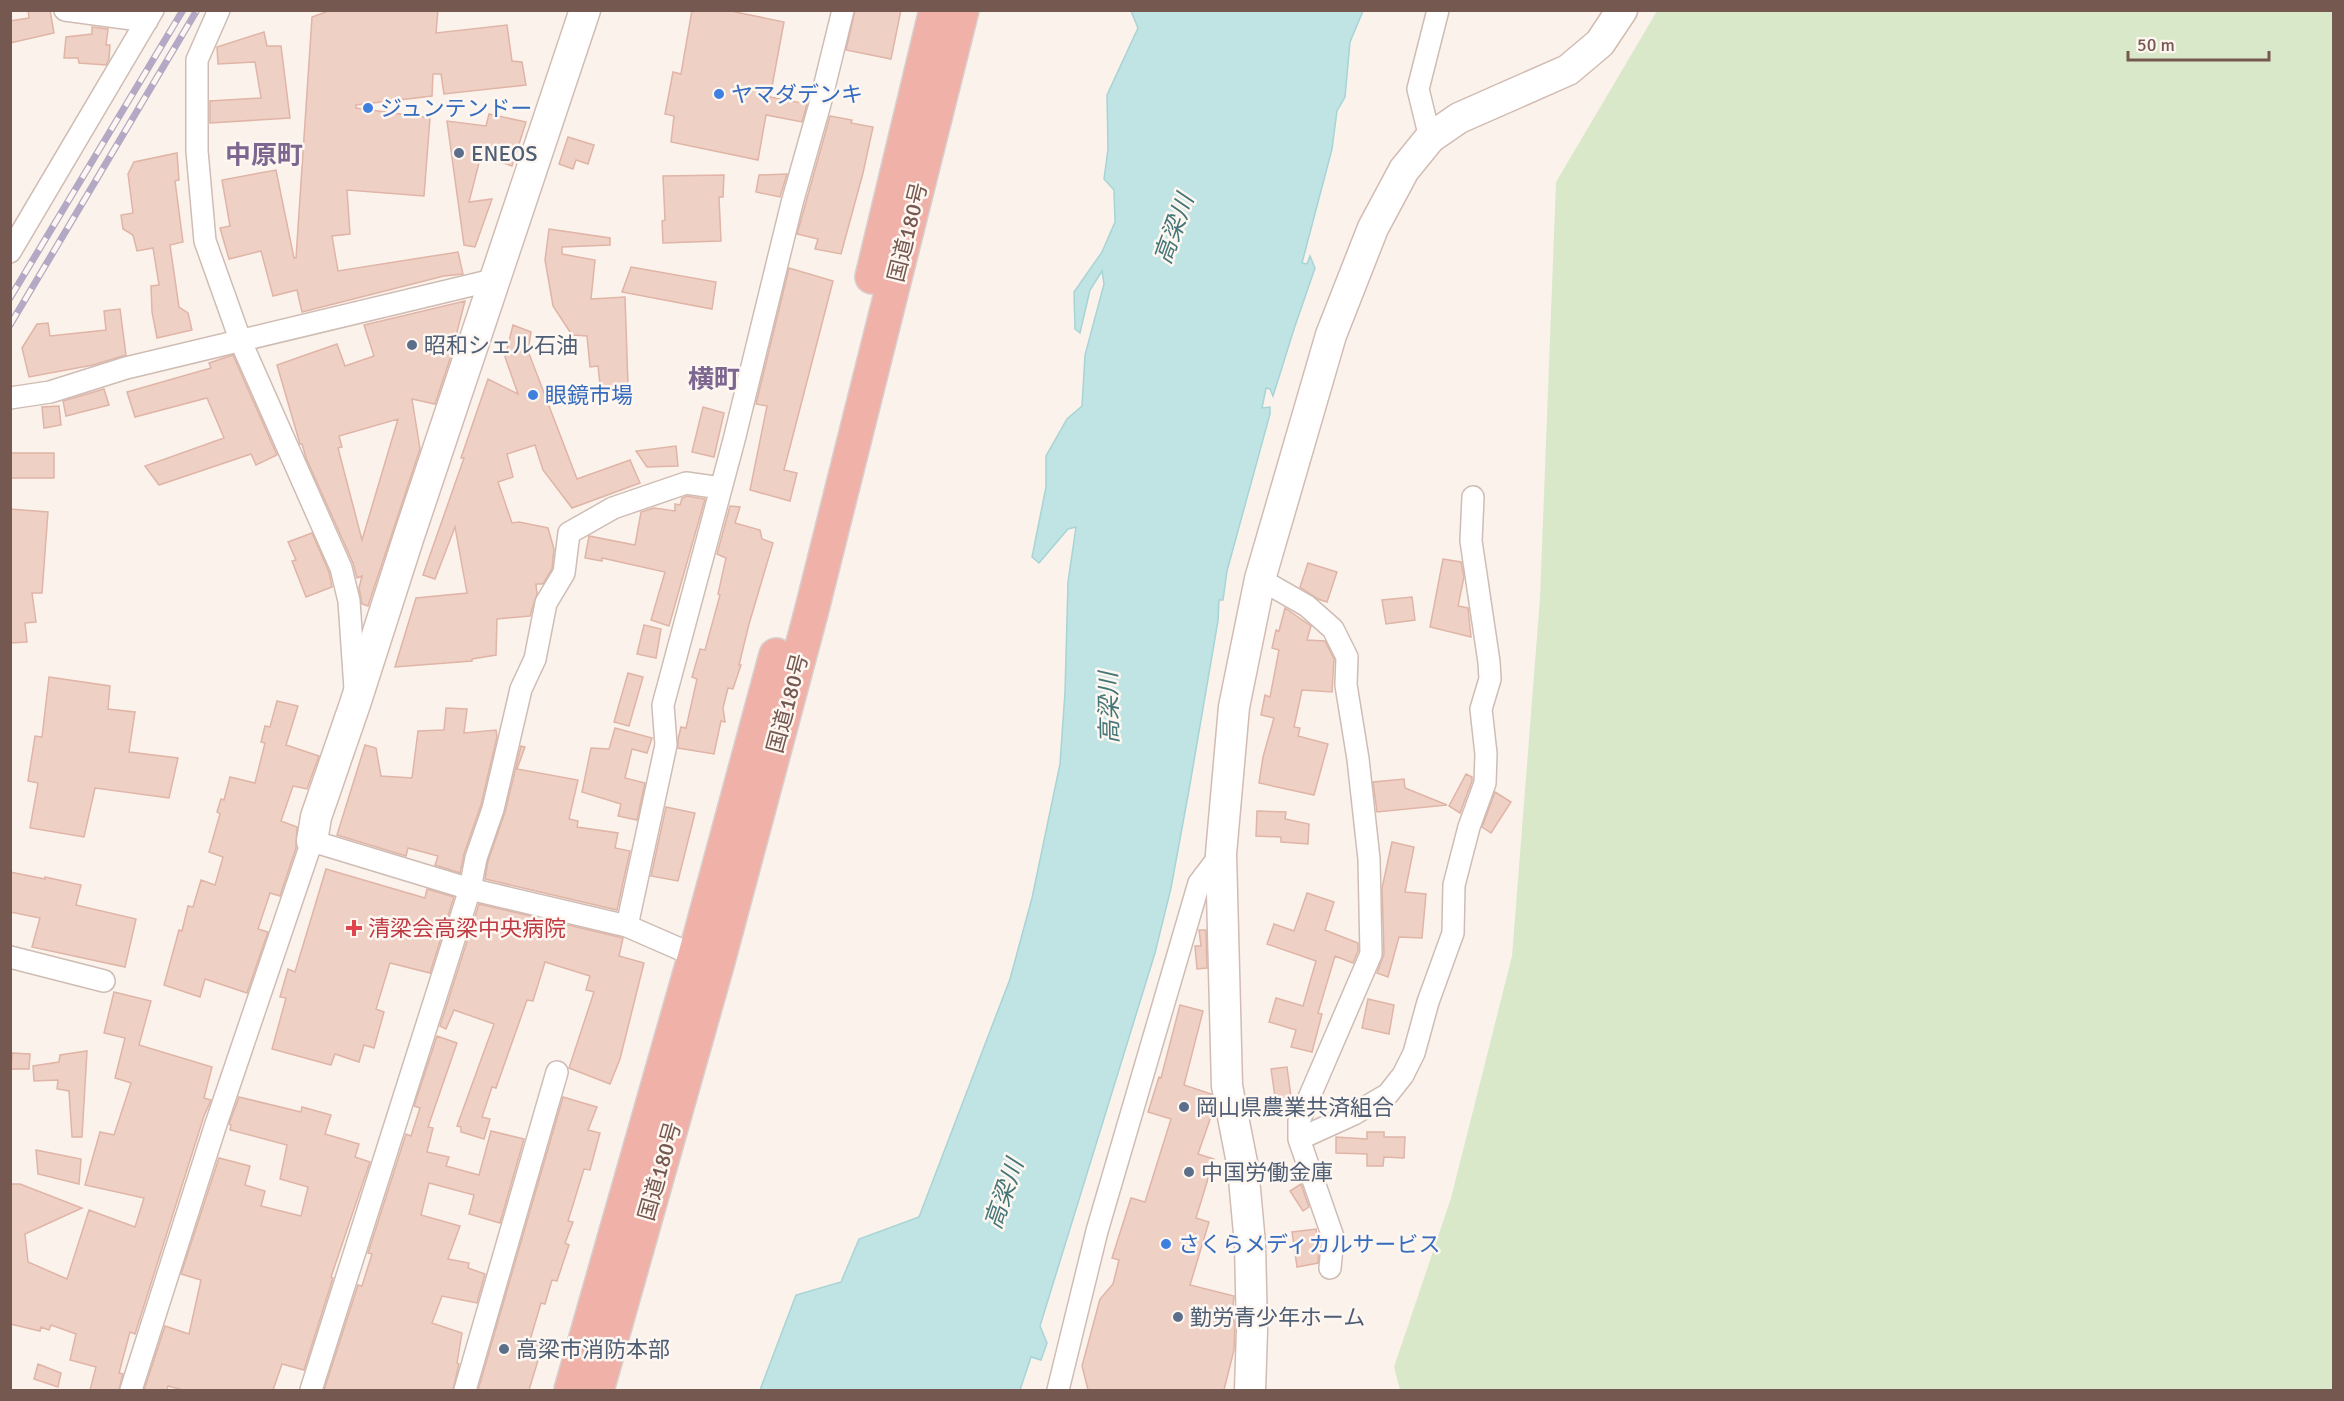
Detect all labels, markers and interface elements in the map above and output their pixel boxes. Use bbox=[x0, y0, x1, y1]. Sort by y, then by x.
scale bar bbox=[2128, 24, 2269, 62]
text: 50 m bbox=[2137, 34, 2175, 56]
place label: ヤマダデンキ bbox=[731, 81, 863, 108]
marker: ヤマダデンキ bbox=[712, 87, 726, 101]
place label: ジュンテンドー bbox=[380, 95, 532, 122]
marker: ジュンテンドー bbox=[361, 101, 375, 115]
district label: 中原町 bbox=[225, 140, 303, 172]
place label: ENEOS bbox=[471, 140, 537, 167]
marker: ENEOS bbox=[452, 146, 466, 160]
street label: 国道180号 bbox=[882, 180, 933, 285]
water label: 高梁川 bbox=[1148, 187, 1201, 268]
place label: 昭和シェル石油 bbox=[424, 332, 578, 359]
marker: 昭和シェル石油 bbox=[405, 338, 419, 352]
district label: 横町 bbox=[688, 364, 740, 396]
place label: 眼鏡市場 bbox=[545, 382, 633, 409]
marker: 眼鏡市場 bbox=[526, 388, 540, 402]
street label: 国道180号 bbox=[761, 651, 814, 756]
water label: 高梁川 bbox=[1093, 669, 1125, 744]
place label: 清梁会高梁中央病院 bbox=[368, 915, 566, 942]
marker: 清梁会高梁中央病院 bbox=[345, 919, 363, 937]
place label: 岡山県農業共済組合 bbox=[1196, 1094, 1394, 1121]
marker: 岡山県農業共済組合 bbox=[1177, 1100, 1191, 1114]
street label: 国道180号 bbox=[632, 1119, 686, 1224]
water label: 高梁川 bbox=[978, 1152, 1031, 1233]
place label: 中国労働金庫 bbox=[1201, 1159, 1333, 1186]
marker: 中国労働金庫 bbox=[1182, 1165, 1196, 1179]
place label: さくらメディカルサービス bbox=[1178, 1231, 1440, 1258]
marker: さくらメディカルサービス bbox=[1159, 1237, 1173, 1251]
place label: 勤労青少年ホーム bbox=[1190, 1304, 1365, 1331]
marker: 勤労青少年ホーム bbox=[1171, 1310, 1185, 1324]
place label: 高梁市消防本部 bbox=[516, 1336, 670, 1363]
marker: 高梁市消防本部 bbox=[497, 1342, 511, 1356]

